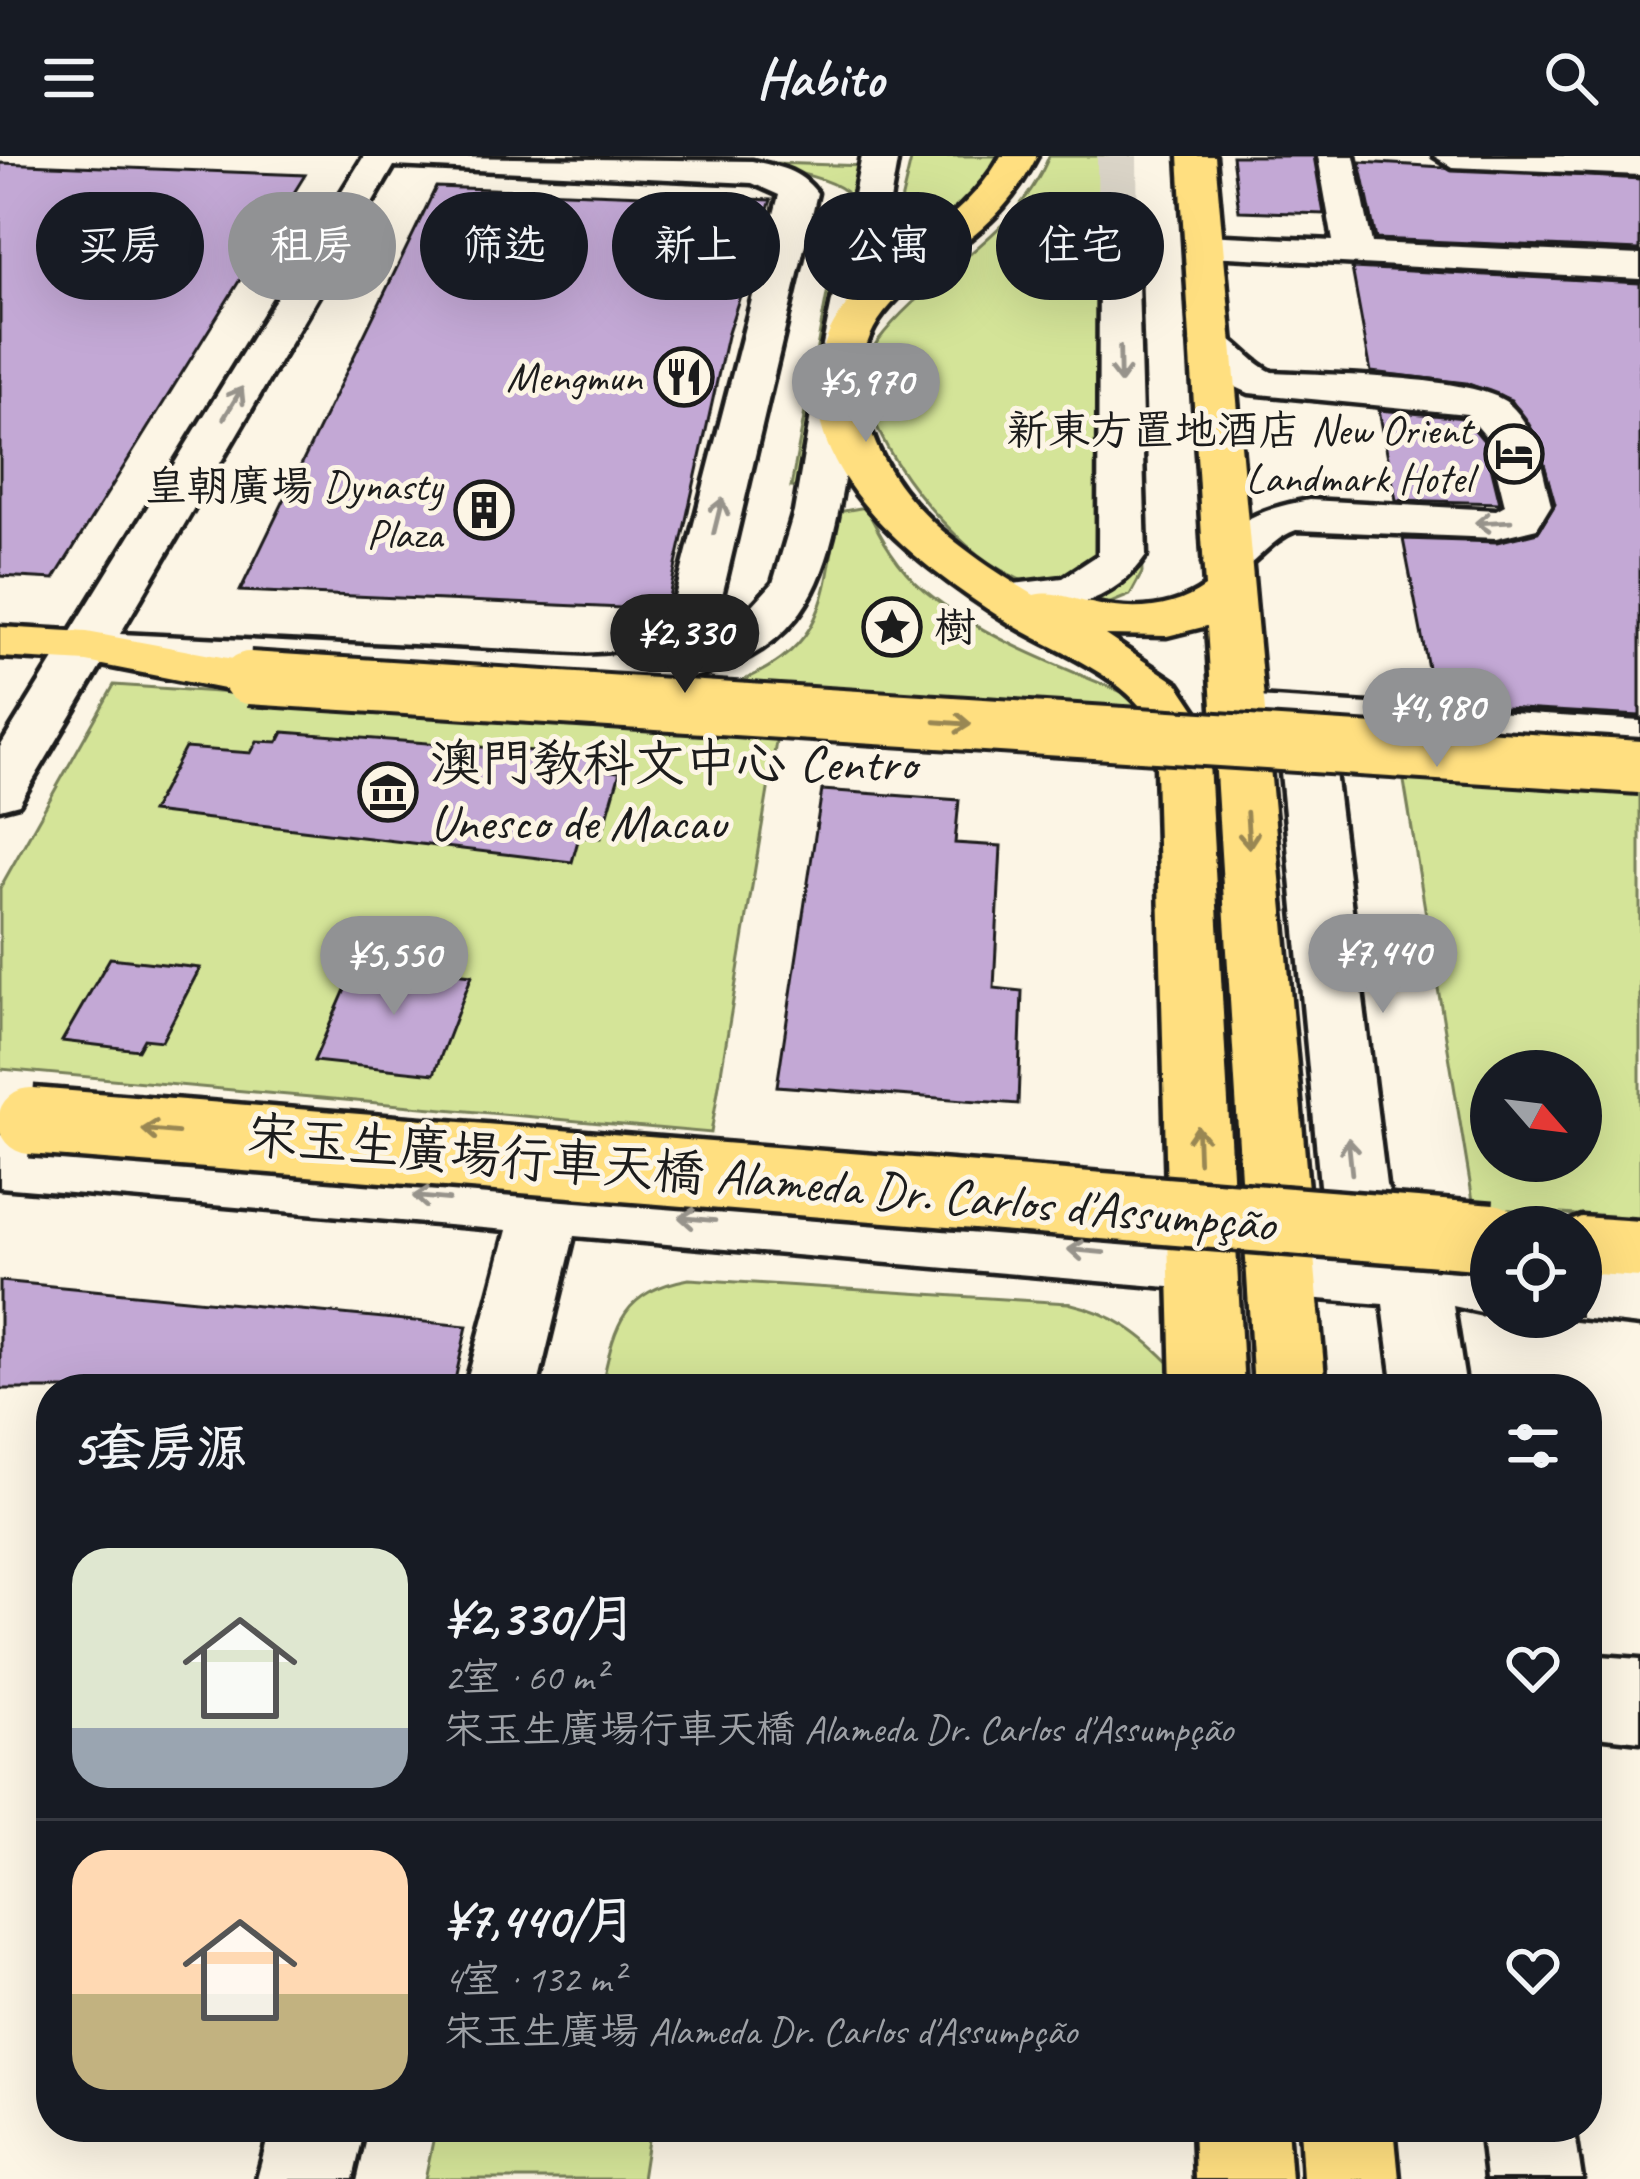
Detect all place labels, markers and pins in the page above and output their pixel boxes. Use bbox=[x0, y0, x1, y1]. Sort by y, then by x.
pin: ¥5,970 bbox=[768, 343, 964, 445]
restaurant icon: Mengmun bbox=[653, 346, 715, 408]
place label: Mengmun bbox=[506, 351, 643, 404]
place label: 新東方置地酒店 New Orient Landmark Hotel bbox=[1006, 404, 1479, 505]
hotel icon: 新東方置地酒店 New Orient Landmark Hotel bbox=[1483, 423, 1545, 485]
place label: 皇朝廣場 Dynasty Plaza bbox=[145, 460, 445, 561]
building icon: 皇朝廣場 Dynasty Plaza bbox=[453, 479, 515, 541]
pin: ¥2,330 bbox=[587, 594, 783, 696]
place icon: 樹 bbox=[861, 596, 923, 658]
place label: 樹 bbox=[934, 601, 976, 654]
pin: ¥4,980 bbox=[1339, 668, 1535, 770]
place label: 澳門教科文中心 Centro Unesco de Macau bbox=[430, 731, 921, 854]
museum icon: 澳門教科文中心 Centro Unesco de Macau bbox=[357, 761, 419, 823]
pin: ¥7,440 bbox=[1285, 914, 1481, 1016]
pin: ¥5,550 bbox=[296, 916, 492, 1018]

